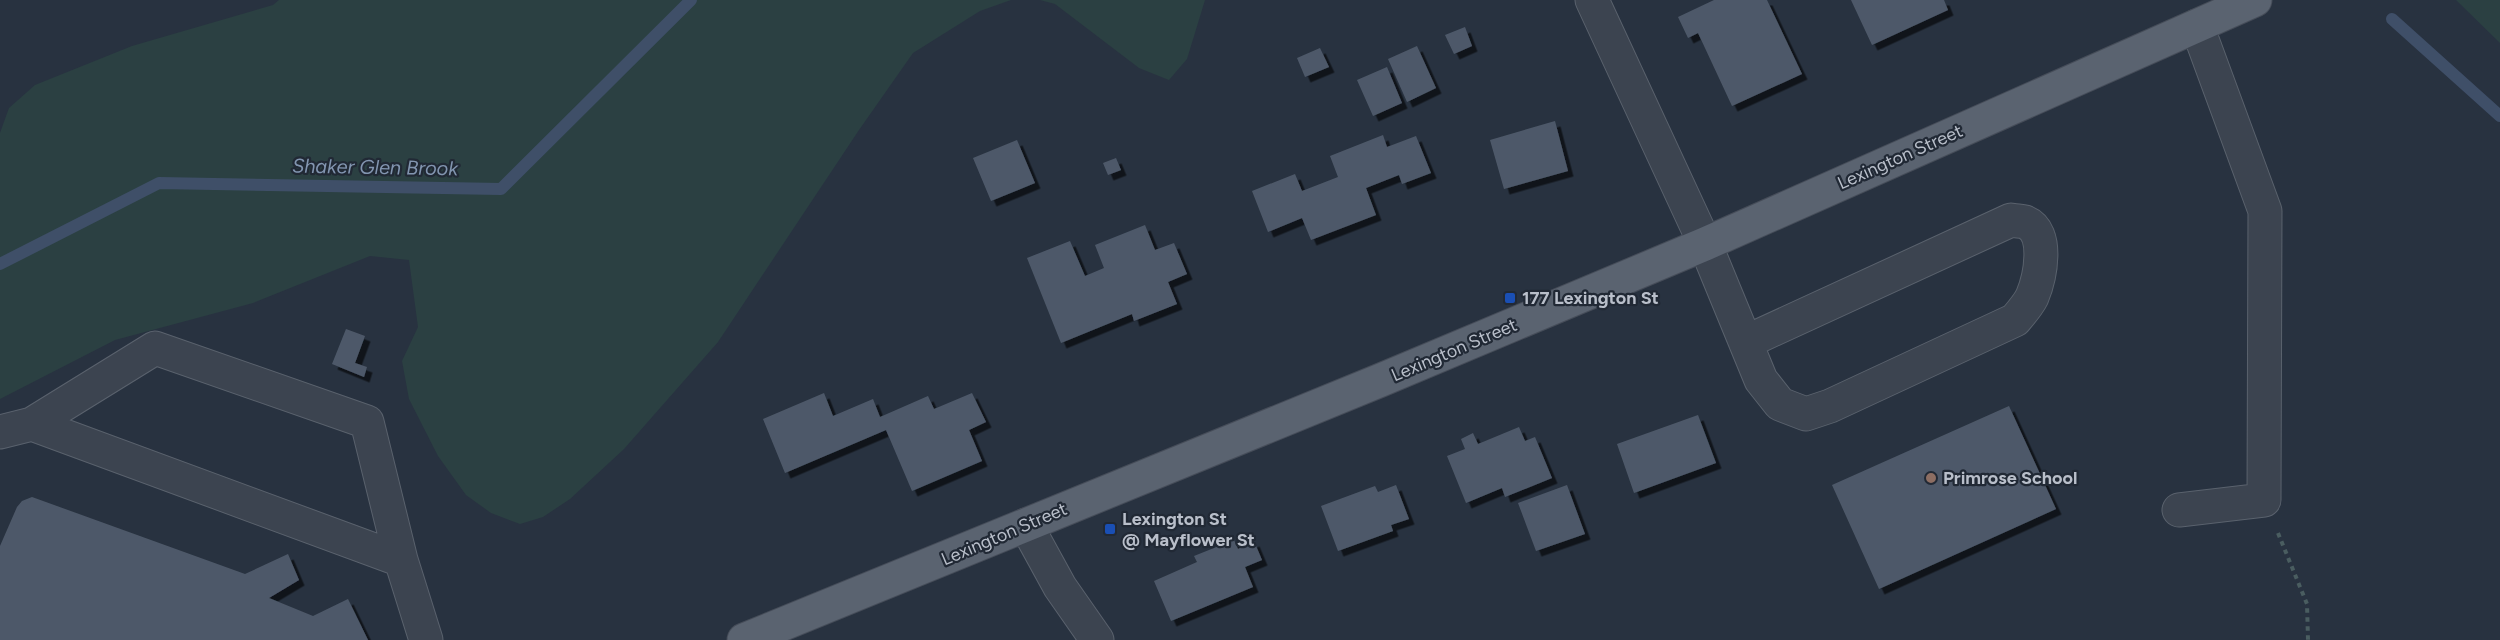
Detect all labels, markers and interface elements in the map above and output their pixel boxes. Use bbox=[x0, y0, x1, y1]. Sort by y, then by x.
street label: Lexington Street bbox=[1834, 120, 1966, 194]
water label: Shaker Glen Brook bbox=[292, 154, 459, 180]
place label: 177 Lexington St bbox=[1522, 287, 1659, 309]
marker: 177 Lexington St bbox=[1503, 291, 1517, 305]
street label: Lexington Street bbox=[1388, 314, 1520, 386]
place label: Primrose School bbox=[1943, 467, 2077, 489]
marker: Primrose School bbox=[1924, 471, 1938, 485]
street label: Lexington Street bbox=[938, 498, 1070, 570]
place label: Lexington St @ Mayflower St bbox=[1122, 508, 1255, 551]
marker: Lexington St @ Mayflower St bbox=[1103, 522, 1117, 536]

